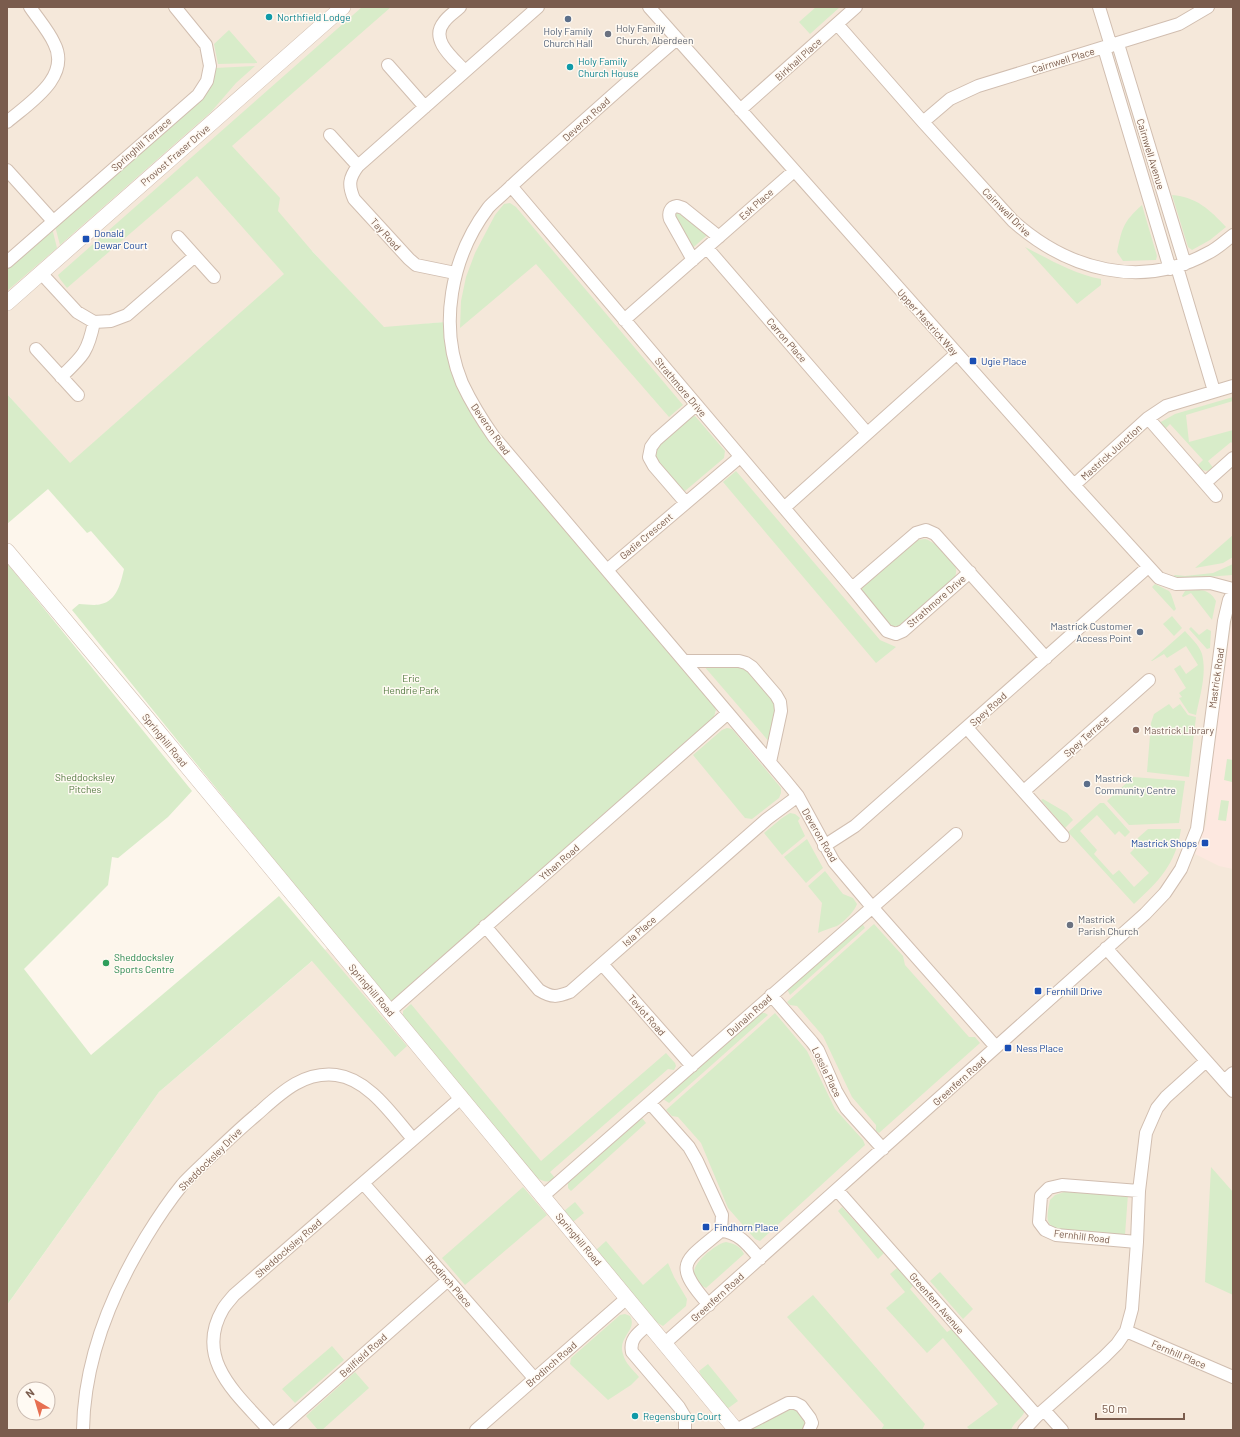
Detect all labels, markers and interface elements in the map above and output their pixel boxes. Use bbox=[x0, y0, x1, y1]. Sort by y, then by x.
place label: Northfield Lodge bbox=[277, 11, 351, 23]
marker: Northfield Lodge bbox=[264, 12, 274, 22]
marker: Holy Family Church Hall bbox=[563, 14, 573, 24]
place label: Holy Family Church, Aberdeen bbox=[616, 22, 693, 46]
place label: Holy Family Church Hall bbox=[543, 25, 593, 49]
marker: Holy Family Church, Aberdeen bbox=[603, 29, 613, 39]
street label: Birkhall Place bbox=[772, 35, 824, 83]
street label: Cairnwell Place bbox=[1030, 45, 1096, 75]
place label: Holy Family Church House bbox=[578, 55, 639, 79]
marker: Holy Family Church House bbox=[565, 62, 575, 72]
street label: Deveron Road bbox=[560, 95, 612, 143]
street label: Springhill Terrace bbox=[108, 115, 174, 173]
street label: Cairnwell Avenue bbox=[1135, 117, 1167, 191]
street label: Provost Fraser Drive bbox=[138, 122, 212, 188]
street label: Cairnwell Drive bbox=[980, 185, 1034, 239]
street label: Esk Place bbox=[736, 186, 776, 222]
street label: Tay Road bbox=[368, 215, 404, 253]
place label: Donald Dewar Court bbox=[94, 227, 148, 251]
marker: Donald Dewar Court bbox=[81, 234, 91, 244]
street label: Upper Mastrick Way bbox=[895, 286, 961, 358]
street label: Carron Place bbox=[764, 315, 810, 365]
street label: Strathmore Drive bbox=[653, 355, 709, 419]
place label: Ugie Place bbox=[981, 355, 1027, 367]
marker: Ugie Place bbox=[968, 356, 978, 366]
street label: Deveron Road bbox=[469, 401, 513, 457]
street label: Mastrick Junction bbox=[1078, 422, 1144, 482]
street label: Gadie Crescent bbox=[617, 510, 675, 562]
street label: Strathmore Drive bbox=[904, 572, 968, 630]
place label: Mastrick Customer Access Point bbox=[1051, 620, 1132, 644]
marker: Mastrick Customer Access Point bbox=[1135, 627, 1145, 637]
street label: Mastrick Road bbox=[1206, 647, 1226, 709]
park label: Eric Hendrie Park bbox=[383, 672, 439, 696]
street label: Spey Road bbox=[967, 689, 1009, 729]
street label: Springhill Road bbox=[140, 711, 190, 769]
street label: Spey Terrace bbox=[1061, 713, 1111, 759]
place label: Mastrick Library bbox=[1144, 724, 1214, 736]
marker: Mastrick Library bbox=[1131, 725, 1141, 735]
park label: Sheddocksley Pitches bbox=[55, 771, 115, 795]
place label: Mastrick Community Centre bbox=[1095, 772, 1176, 796]
marker: Mastrick Community Centre bbox=[1082, 779, 1092, 789]
street label: Deveron Road bbox=[800, 806, 840, 864]
place label: Mastrick Shops bbox=[1131, 837, 1197, 849]
marker: Mastrick Shops bbox=[1200, 838, 1210, 848]
street label: Ythan Road bbox=[537, 841, 581, 883]
street label: Isla Place bbox=[620, 913, 658, 949]
place label: Mastrick Parish Church bbox=[1078, 913, 1138, 937]
marker: Mastrick Parish Church bbox=[1065, 920, 1075, 930]
place label: Sheddocksley Sports Centre bbox=[114, 951, 174, 975]
marker: Sheddocksley Sports Centre bbox=[101, 958, 111, 968]
street label: Springhill Road bbox=[347, 961, 397, 1019]
place label: Fernhill Drive bbox=[1046, 985, 1102, 997]
marker: Fernhill Drive bbox=[1033, 986, 1043, 996]
street label: Teviot Road bbox=[626, 992, 668, 1038]
street label: Dulnain Road bbox=[724, 992, 774, 1038]
place label: Ness Place bbox=[1016, 1042, 1063, 1054]
marker: Ness Place bbox=[1003, 1043, 1013, 1053]
street label: Lossie Place bbox=[810, 1045, 844, 1099]
street label: Greenfern Road bbox=[930, 1054, 988, 1108]
street label: Sheddocksley Drive bbox=[176, 1125, 244, 1193]
street label: Springhill Road bbox=[554, 1210, 604, 1268]
street label: Sheddocksley Road bbox=[252, 1216, 324, 1280]
place label: Findhorn Place bbox=[714, 1221, 779, 1233]
marker: Findhorn Place bbox=[701, 1222, 711, 1232]
street label: Fernhill Road bbox=[1053, 1227, 1111, 1245]
street label: Brodinch Place bbox=[423, 1253, 475, 1309]
street label: Greenfern Road bbox=[688, 1270, 746, 1324]
street label: Greenfern Avenue bbox=[907, 1270, 967, 1336]
street label: Bellfield Road bbox=[337, 1331, 389, 1379]
street label: Fernhill Place bbox=[1150, 1337, 1208, 1371]
street label: Brodinch Road bbox=[523, 1339, 579, 1389]
north arrow bbox=[16, 1381, 56, 1421]
text: N bbox=[23, 1385, 36, 1400]
scale bar bbox=[1096, 1395, 1184, 1421]
text: 50 m bbox=[1102, 1401, 1127, 1415]
place label: Regensburg Court bbox=[643, 1410, 722, 1422]
marker: Regensburg Court bbox=[630, 1411, 640, 1421]

